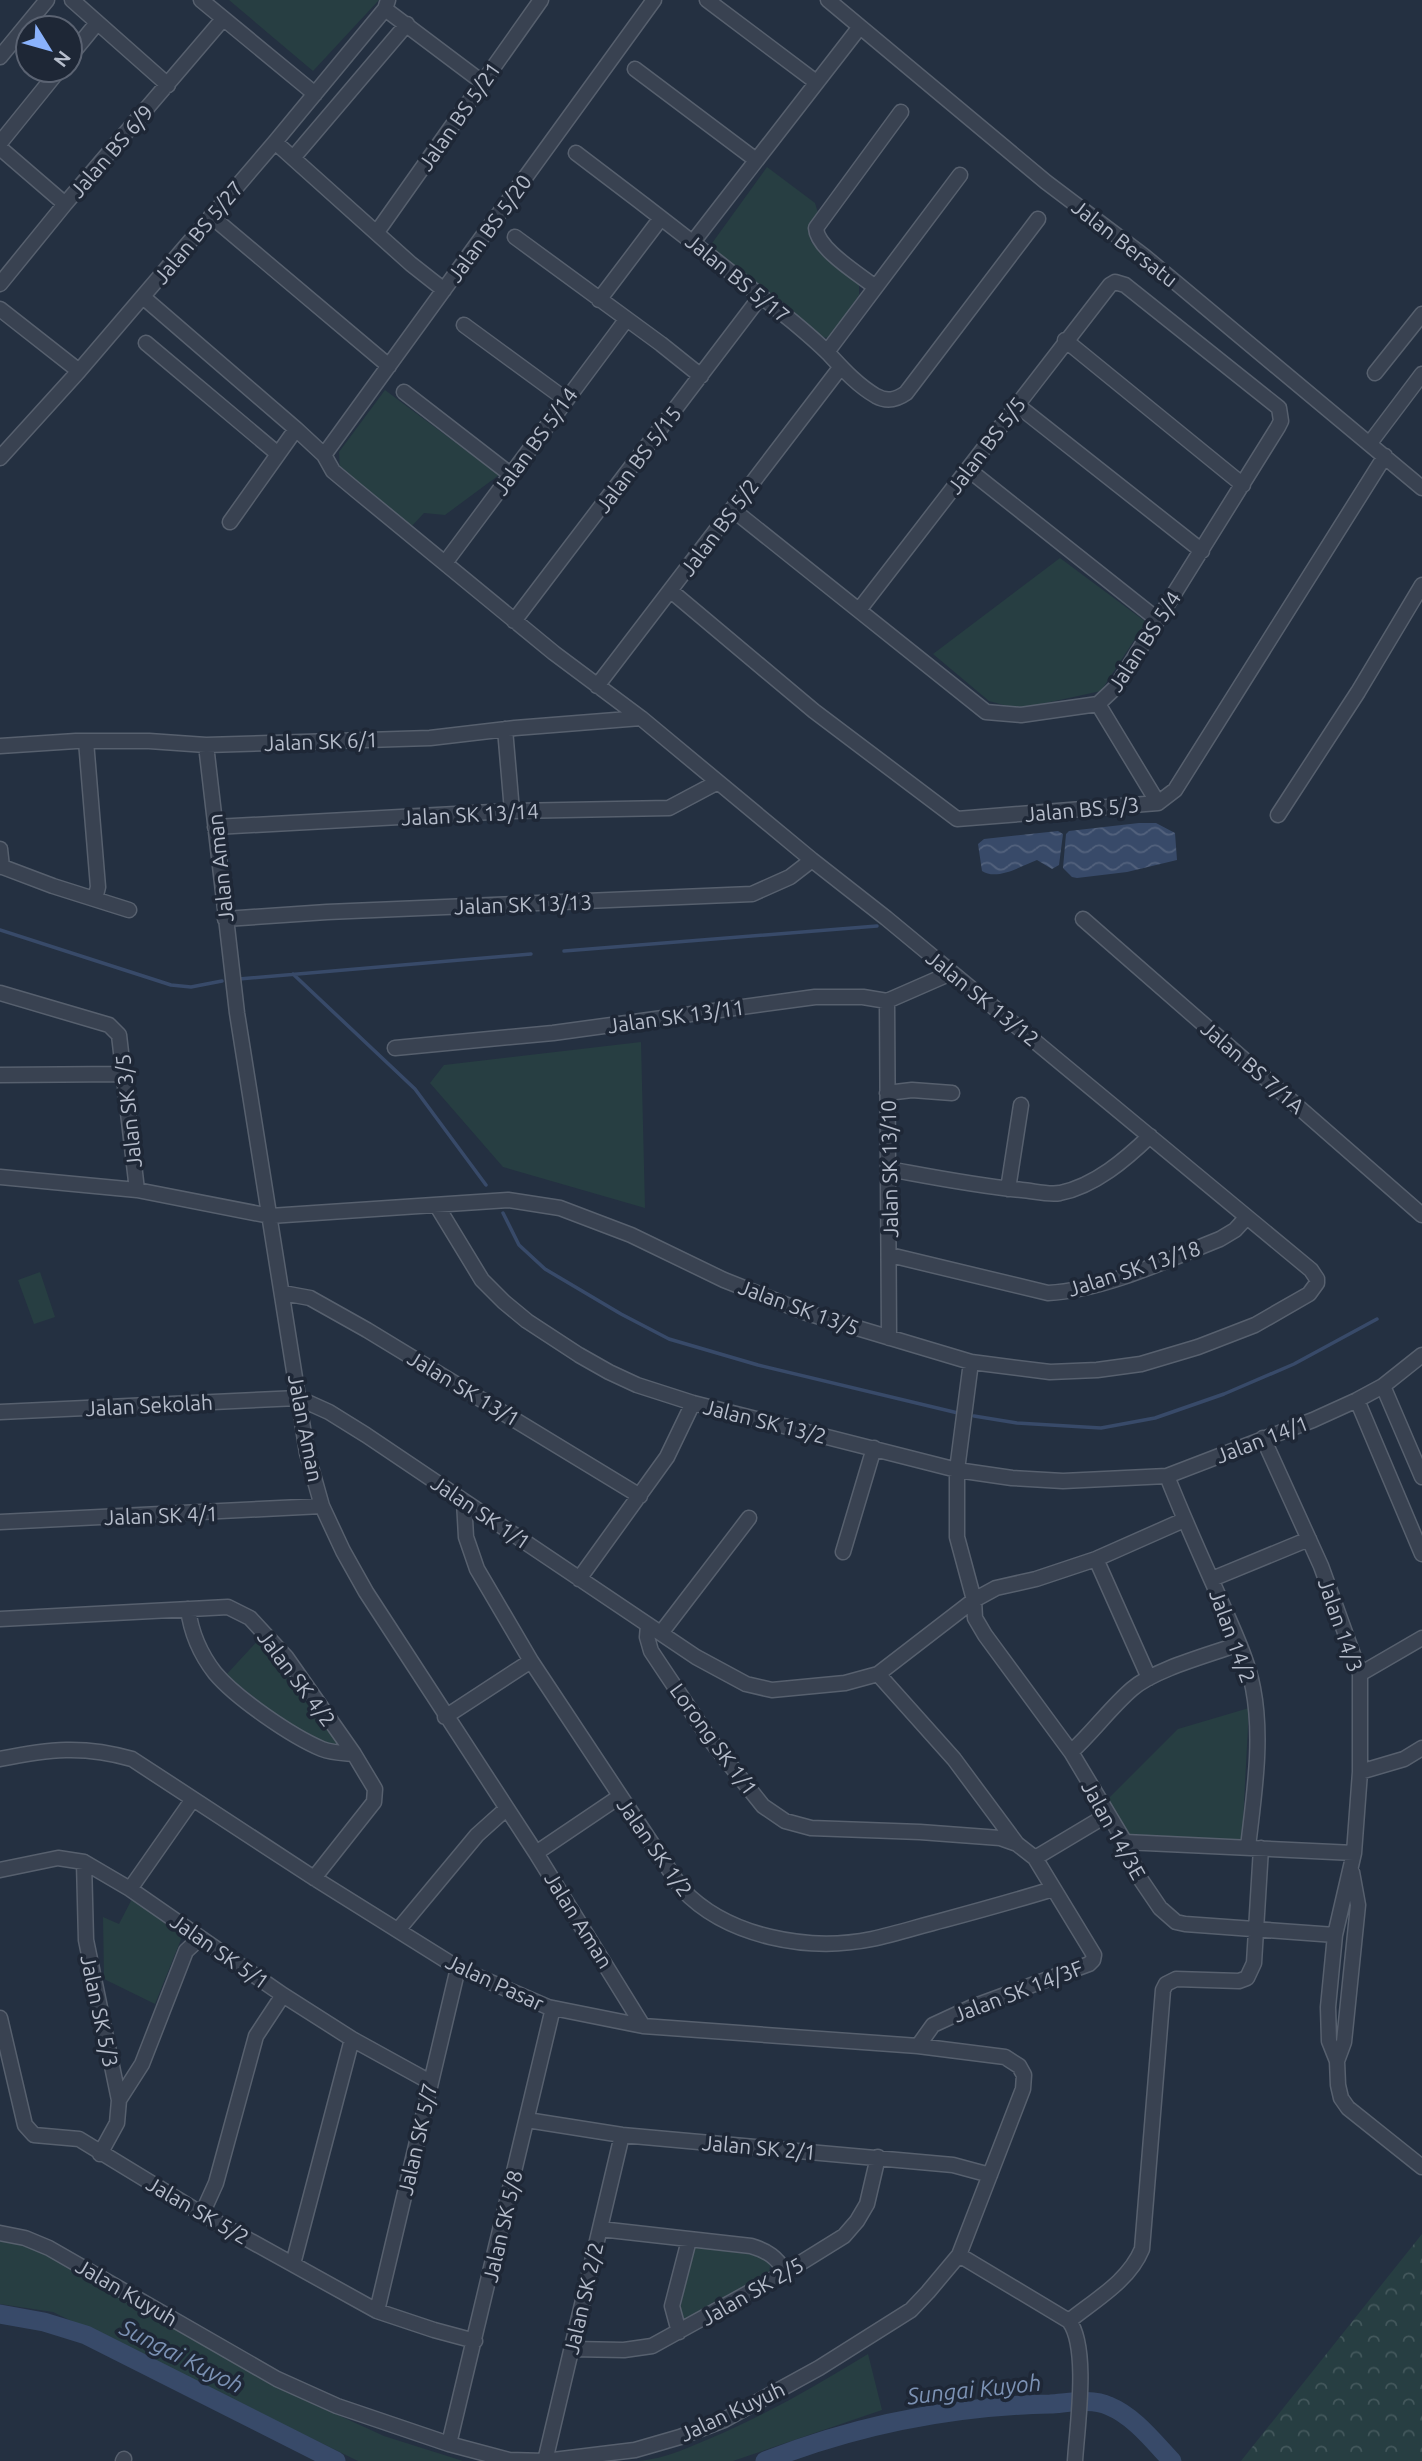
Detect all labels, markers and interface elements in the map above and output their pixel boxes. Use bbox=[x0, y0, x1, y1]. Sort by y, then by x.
north arrow bbox=[14, 14, 84, 84]
text: N bbox=[50, 47, 76, 72]
street label: Jalan BS 5/21 bbox=[413, 57, 505, 175]
street label: Jalan BS 6/9 bbox=[64, 100, 158, 202]
street label: Jalan BS 5/20 bbox=[442, 170, 536, 286]
street label: Jalan BS 5/27 bbox=[148, 176, 248, 288]
street label: Jalan Bersatu bbox=[1067, 194, 1183, 292]
street label: Jalan BS 5/17 bbox=[681, 229, 795, 327]
street label: Jalan BS 5/14 bbox=[488, 383, 582, 499]
street label: Jalan BS 5/5 bbox=[942, 392, 1030, 498]
street label: Jalan BS 5/15 bbox=[590, 401, 686, 517]
street label: Jalan BS 5/2 bbox=[675, 474, 763, 580]
street label: Jalan BS 5/4 bbox=[1103, 586, 1185, 696]
street label: Jalan SK 6/1 bbox=[263, 727, 379, 755]
street label: Jalan BS 5/3 bbox=[1024, 792, 1140, 826]
street label: Jalan SK 13/14 bbox=[400, 798, 540, 830]
street label: Jalan Aman bbox=[202, 813, 238, 923]
street label: Jalan SK 13/13 bbox=[454, 890, 592, 918]
street label: Jalan SK 13/12 bbox=[922, 945, 1044, 1051]
street label: Jalan SK 13/11 bbox=[606, 995, 746, 1037]
street label: Jalan BS 7/1A bbox=[1197, 1016, 1310, 1118]
street label: Jalan SK 3/5 bbox=[110, 1053, 146, 1169]
street label: Jalan SK 13/10 bbox=[876, 1100, 902, 1238]
street label: Jalan SK 13/18 bbox=[1065, 1235, 1203, 1301]
street label: Jalan SK 13/5 bbox=[736, 1274, 862, 1340]
street label: Jalan SK 13/1 bbox=[404, 1345, 524, 1431]
street label: Jalan Aman bbox=[284, 1372, 328, 1484]
street label: Jalan Sekolah bbox=[85, 1390, 213, 1420]
street label: Jalan SK 13/2 bbox=[701, 1394, 829, 1448]
street label: Jalan 14/1 bbox=[1212, 1410, 1312, 1468]
street label: Jalan SK 1/1 bbox=[427, 1470, 535, 1554]
street label: Jalan SK 4/1 bbox=[103, 1501, 219, 1529]
street label: Jalan 14/3 bbox=[1314, 1575, 1368, 1675]
street label: Jalan 14/2 bbox=[1205, 1586, 1261, 1686]
street label: Jalan SK 4/2 bbox=[253, 1625, 341, 1731]
street label: Lorong SK 1/1 bbox=[665, 1679, 763, 1799]
street label: Jalan 14/3E bbox=[1077, 1776, 1151, 1884]
street label: Jalan SK 1/2 bbox=[612, 1793, 698, 1901]
street label: Jalan Aman bbox=[540, 1867, 618, 1973]
street label: Jalan SK 5/1 bbox=[166, 1908, 274, 1994]
street label: Jalan Pasar bbox=[442, 1949, 548, 2015]
street label: Jalan SK 5/3 bbox=[76, 1953, 124, 2069]
street label: Jalan SK 14/3F bbox=[950, 1955, 1086, 2027]
street label: Jalan SK 5/7 bbox=[392, 2081, 442, 2197]
street label: Jalan SK 2/1 bbox=[701, 2130, 817, 2164]
street label: Jalan SK 5/8 bbox=[477, 2168, 527, 2284]
street label: Jalan SK 5/2 bbox=[143, 2171, 253, 2249]
street label: Jalan SK 2/2 bbox=[558, 2240, 608, 2356]
street label: Jalan SK 2/5 bbox=[697, 2252, 807, 2330]
street label: Jalan Kuyuh bbox=[72, 2253, 182, 2331]
water label: Sungai Kuyoh bbox=[115, 2314, 248, 2398]
water label: Sungai Kuyoh bbox=[905, 2370, 1042, 2409]
street label: Jalan Kuyuh bbox=[676, 2376, 788, 2446]

